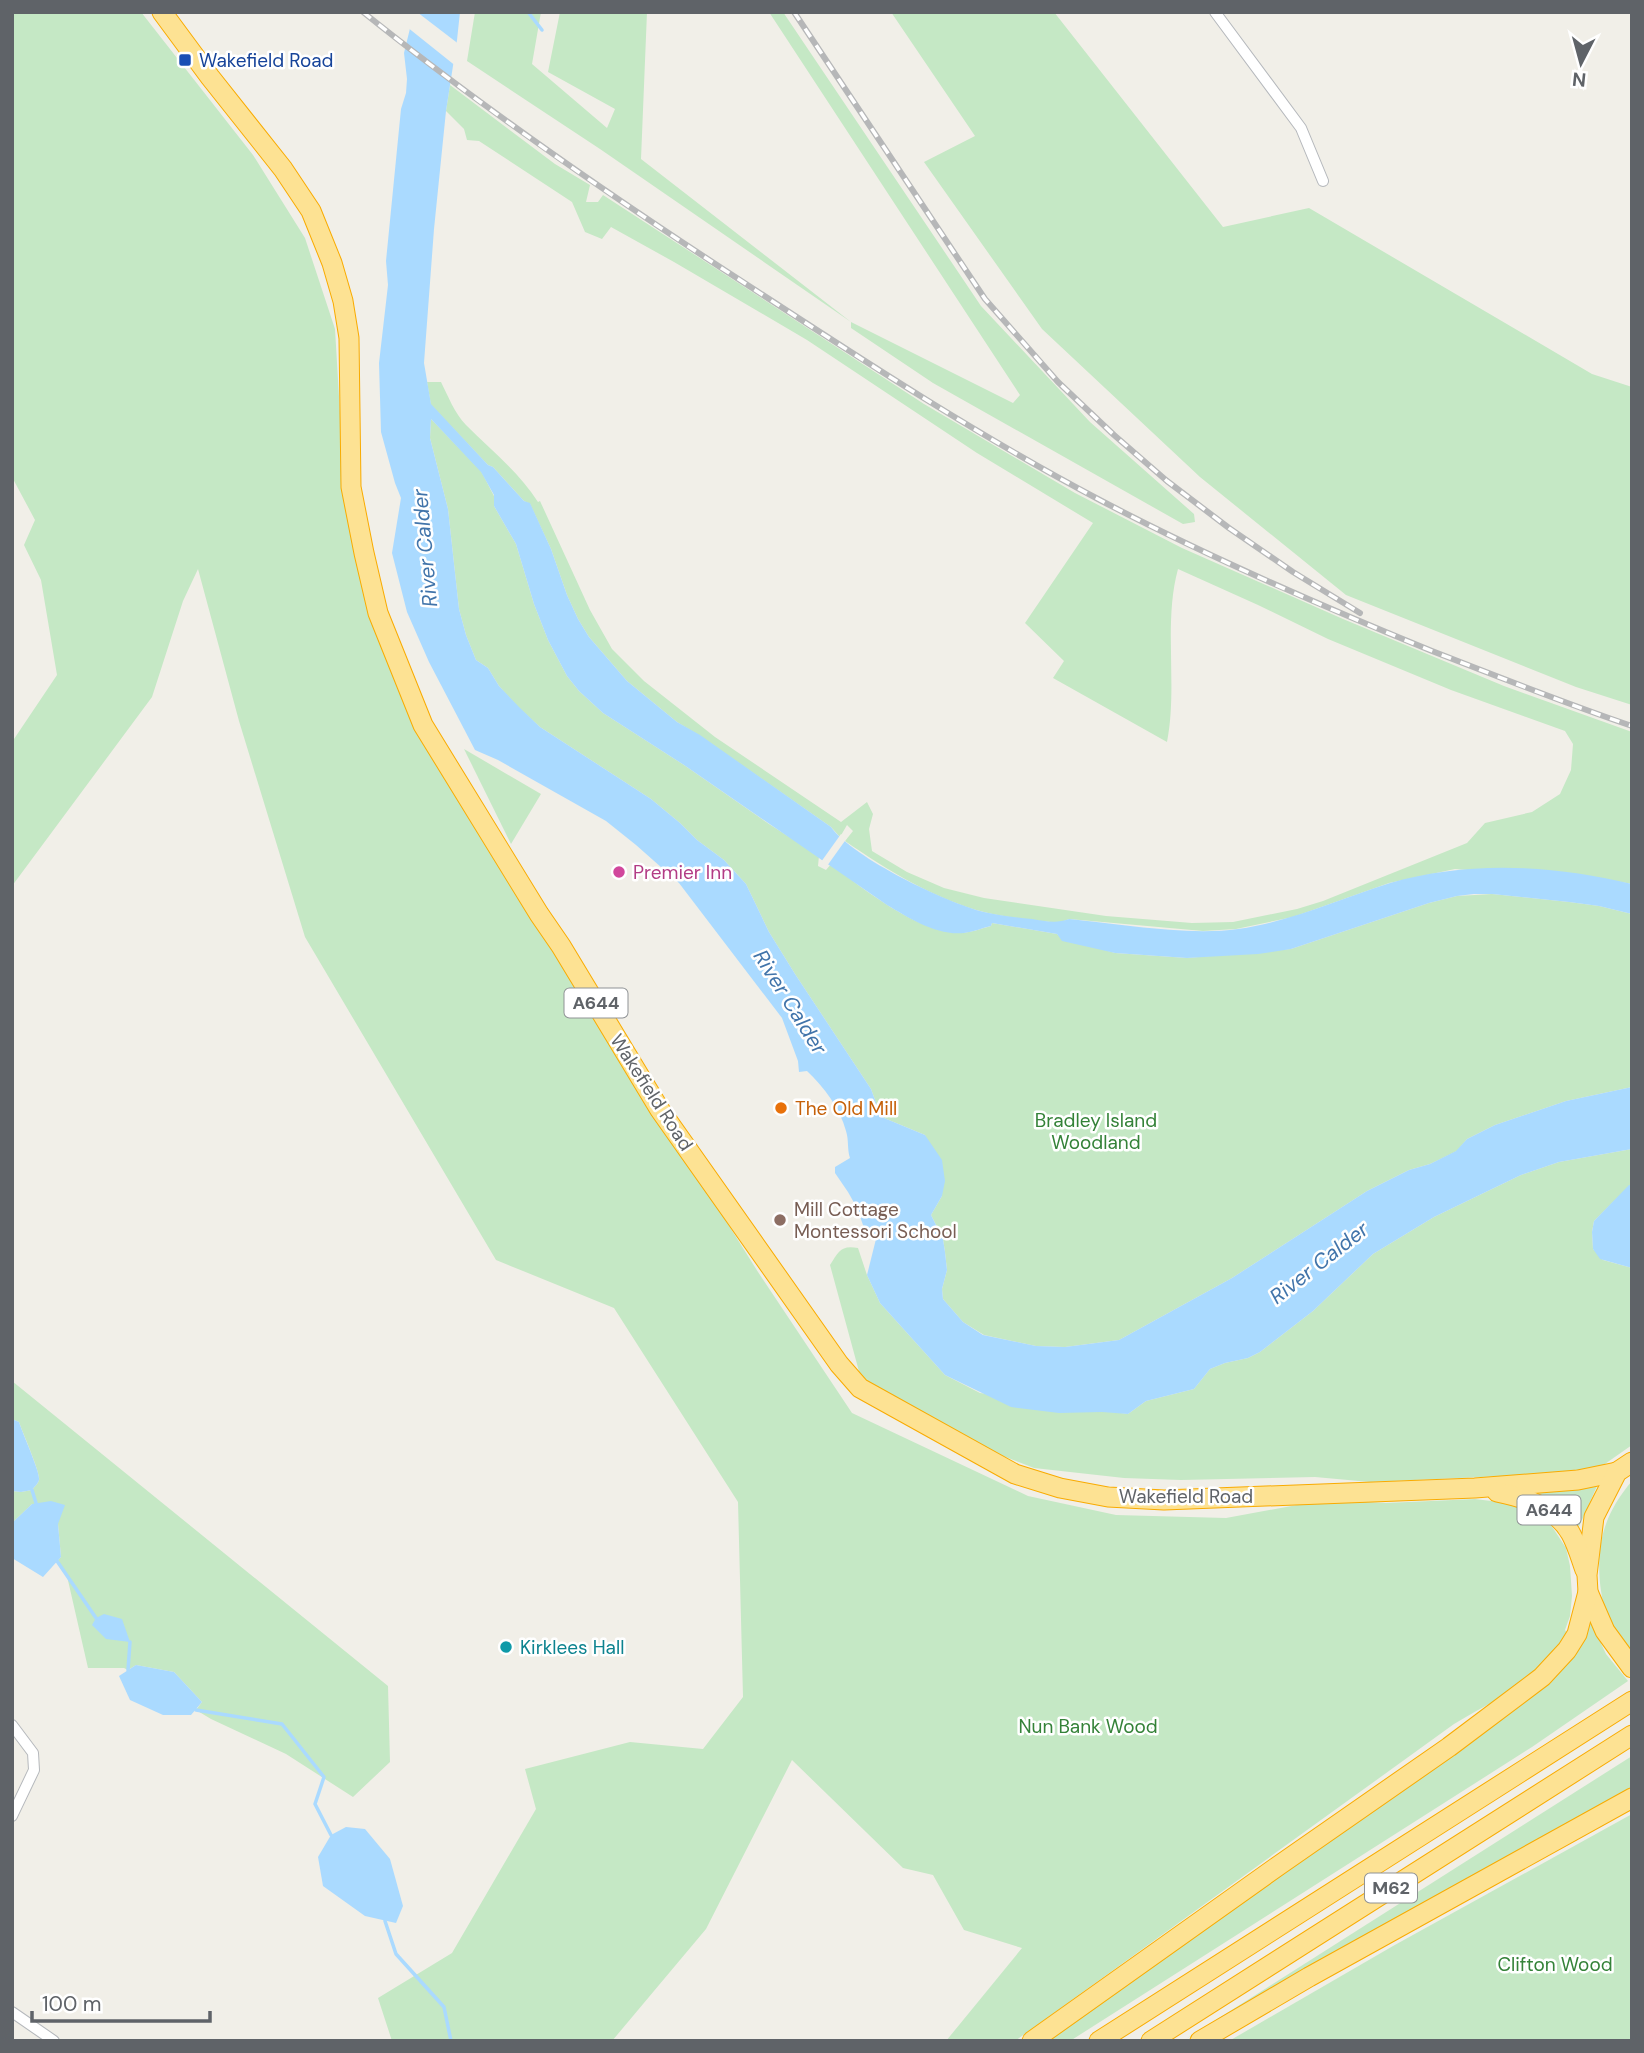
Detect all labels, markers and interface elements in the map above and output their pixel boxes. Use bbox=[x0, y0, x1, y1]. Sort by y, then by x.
north arrow bbox=[1546, 28, 1616, 98]
place label: Wakefield Road bbox=[199, 48, 333, 73]
marker: Wakefield Road bbox=[177, 52, 193, 68]
text: N bbox=[1571, 66, 1587, 93]
water label: River Calder bbox=[406, 487, 444, 608]
place label: Premier Inn bbox=[633, 860, 732, 885]
marker: Premier Inn bbox=[611, 864, 627, 880]
water label: River Calder bbox=[747, 944, 834, 1061]
road number: A644 bbox=[564, 988, 628, 1018]
street label: Wakefield Road bbox=[604, 1029, 699, 1155]
place label: The Old Mill bbox=[795, 1096, 897, 1121]
marker: The Old Mill bbox=[773, 1100, 789, 1116]
park label: Bradley Island Woodland bbox=[1035, 1108, 1157, 1155]
place label: Mill Cottage Montessori School bbox=[794, 1197, 957, 1244]
marker: Mill Cottage Montessori School bbox=[772, 1212, 788, 1228]
water label: River Calder bbox=[1264, 1215, 1375, 1310]
street label: Wakefield Road bbox=[1119, 1484, 1253, 1509]
road number: A644 bbox=[1518, 1496, 1580, 1525]
place label: Kirklees Hall bbox=[520, 1635, 624, 1660]
marker: Kirklees Hall bbox=[498, 1639, 514, 1655]
park label: Nun Bank Wood bbox=[1018, 1714, 1158, 1739]
road number: M62 bbox=[1365, 1874, 1417, 1902]
park label: Clifton Wood bbox=[1497, 1952, 1613, 1977]
scale bar bbox=[32, 1980, 210, 2024]
text: 100 m bbox=[42, 1990, 102, 2018]

